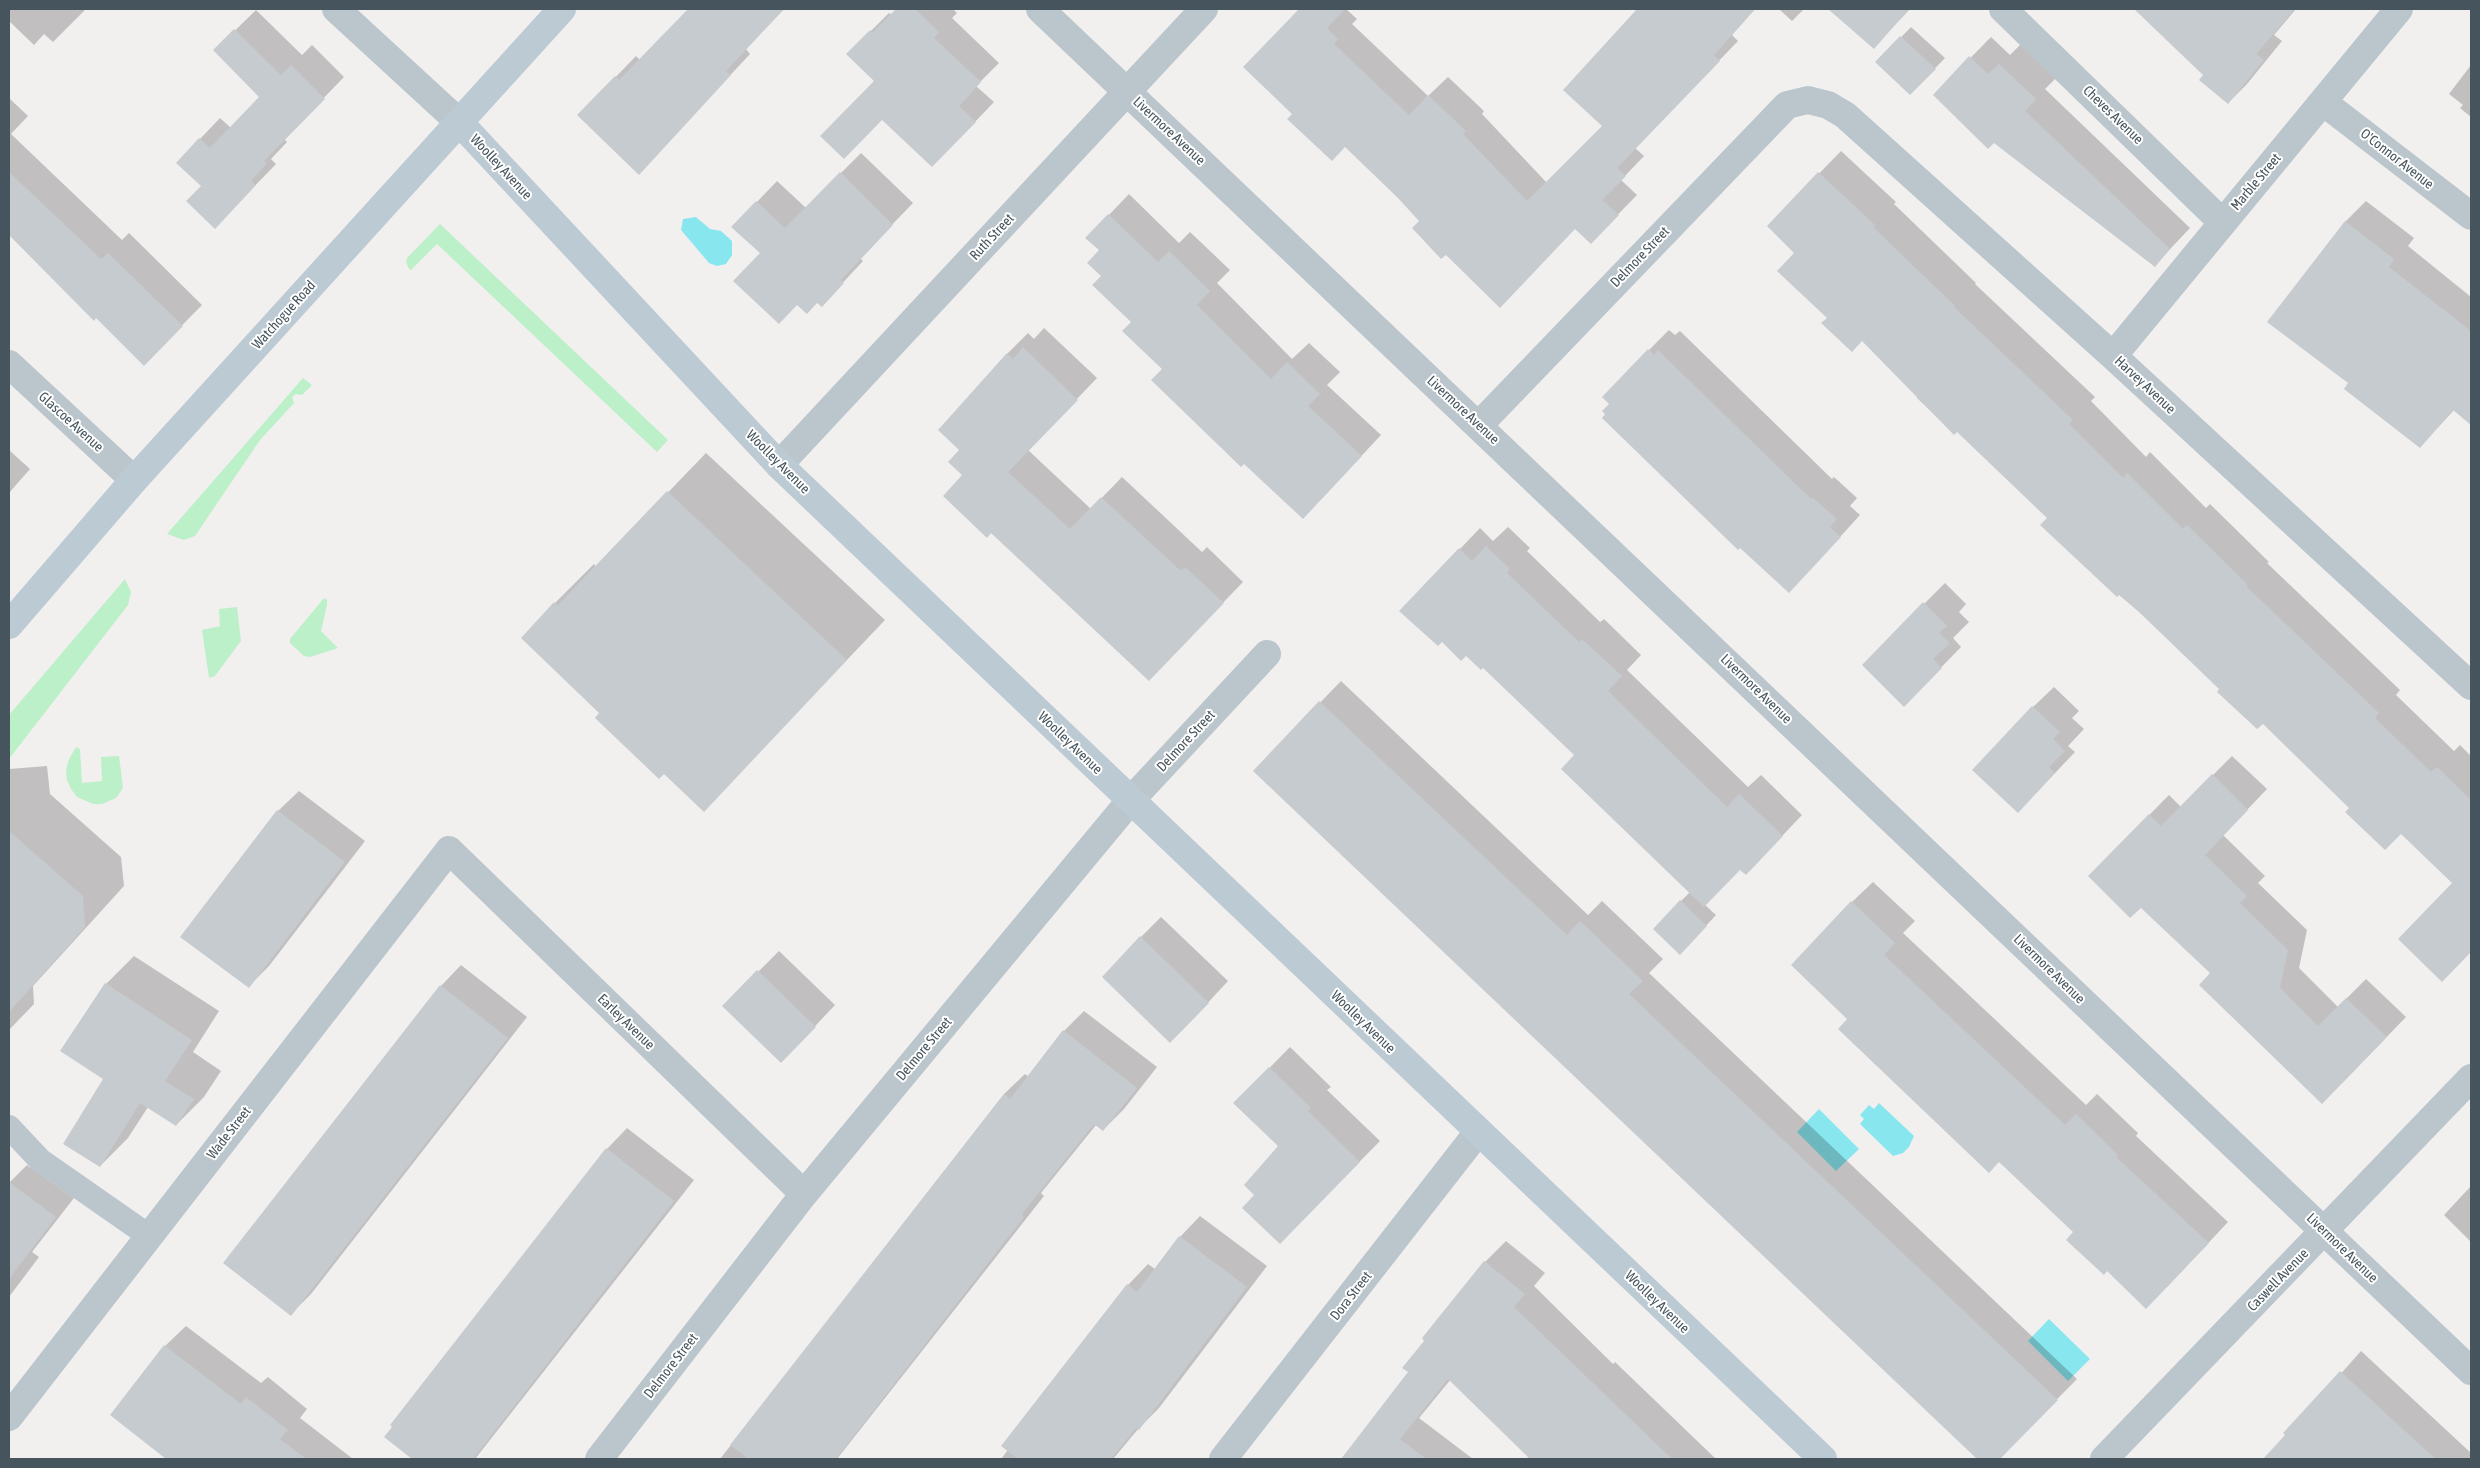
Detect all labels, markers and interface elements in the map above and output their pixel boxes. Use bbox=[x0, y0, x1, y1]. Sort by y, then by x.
street label: Cheves Avenue bbox=[2080, 82, 2146, 148]
street label: Livermore Avenue bbox=[1129, 93, 1209, 169]
street label: O'Connor Avenue bbox=[2357, 125, 2437, 193]
street label: Woolley Avenue bbox=[467, 131, 535, 203]
street label: Marble Street bbox=[2227, 150, 2285, 214]
street label: Ruth Street bbox=[966, 210, 1018, 264]
street label: Delmore Street bbox=[1607, 223, 1673, 291]
street label: Watchogue Road bbox=[249, 277, 319, 353]
street label: Harvey Avenue bbox=[2111, 353, 2179, 417]
street label: Livermore Avenue bbox=[1423, 372, 1503, 448]
street label: Glascoe Avenue bbox=[35, 389, 107, 455]
street label: Woolley Avenue bbox=[743, 427, 813, 497]
street label: Livermore Avenue bbox=[1717, 651, 1795, 727]
street label: Delmore Street bbox=[1153, 707, 1219, 775]
street label: Woolley Avenue bbox=[1034, 708, 1106, 778]
street label: Livermore Avenue bbox=[2010, 931, 2088, 1007]
street label: Woolley Avenue bbox=[1327, 987, 1399, 1057]
street label: Earley Avenue bbox=[594, 991, 658, 1053]
street label: Delmore Street bbox=[893, 1014, 955, 1084]
street label: Wade Street bbox=[203, 1103, 255, 1163]
street label: Livermore Avenue bbox=[2303, 1210, 2381, 1286]
street label: Caswell Avenue bbox=[2244, 1245, 2312, 1315]
street label: Woolley Avenue bbox=[1621, 1267, 1693, 1337]
street label: Dora Street bbox=[1327, 1268, 1375, 1324]
street label: Delmore Street bbox=[640, 1330, 702, 1402]

